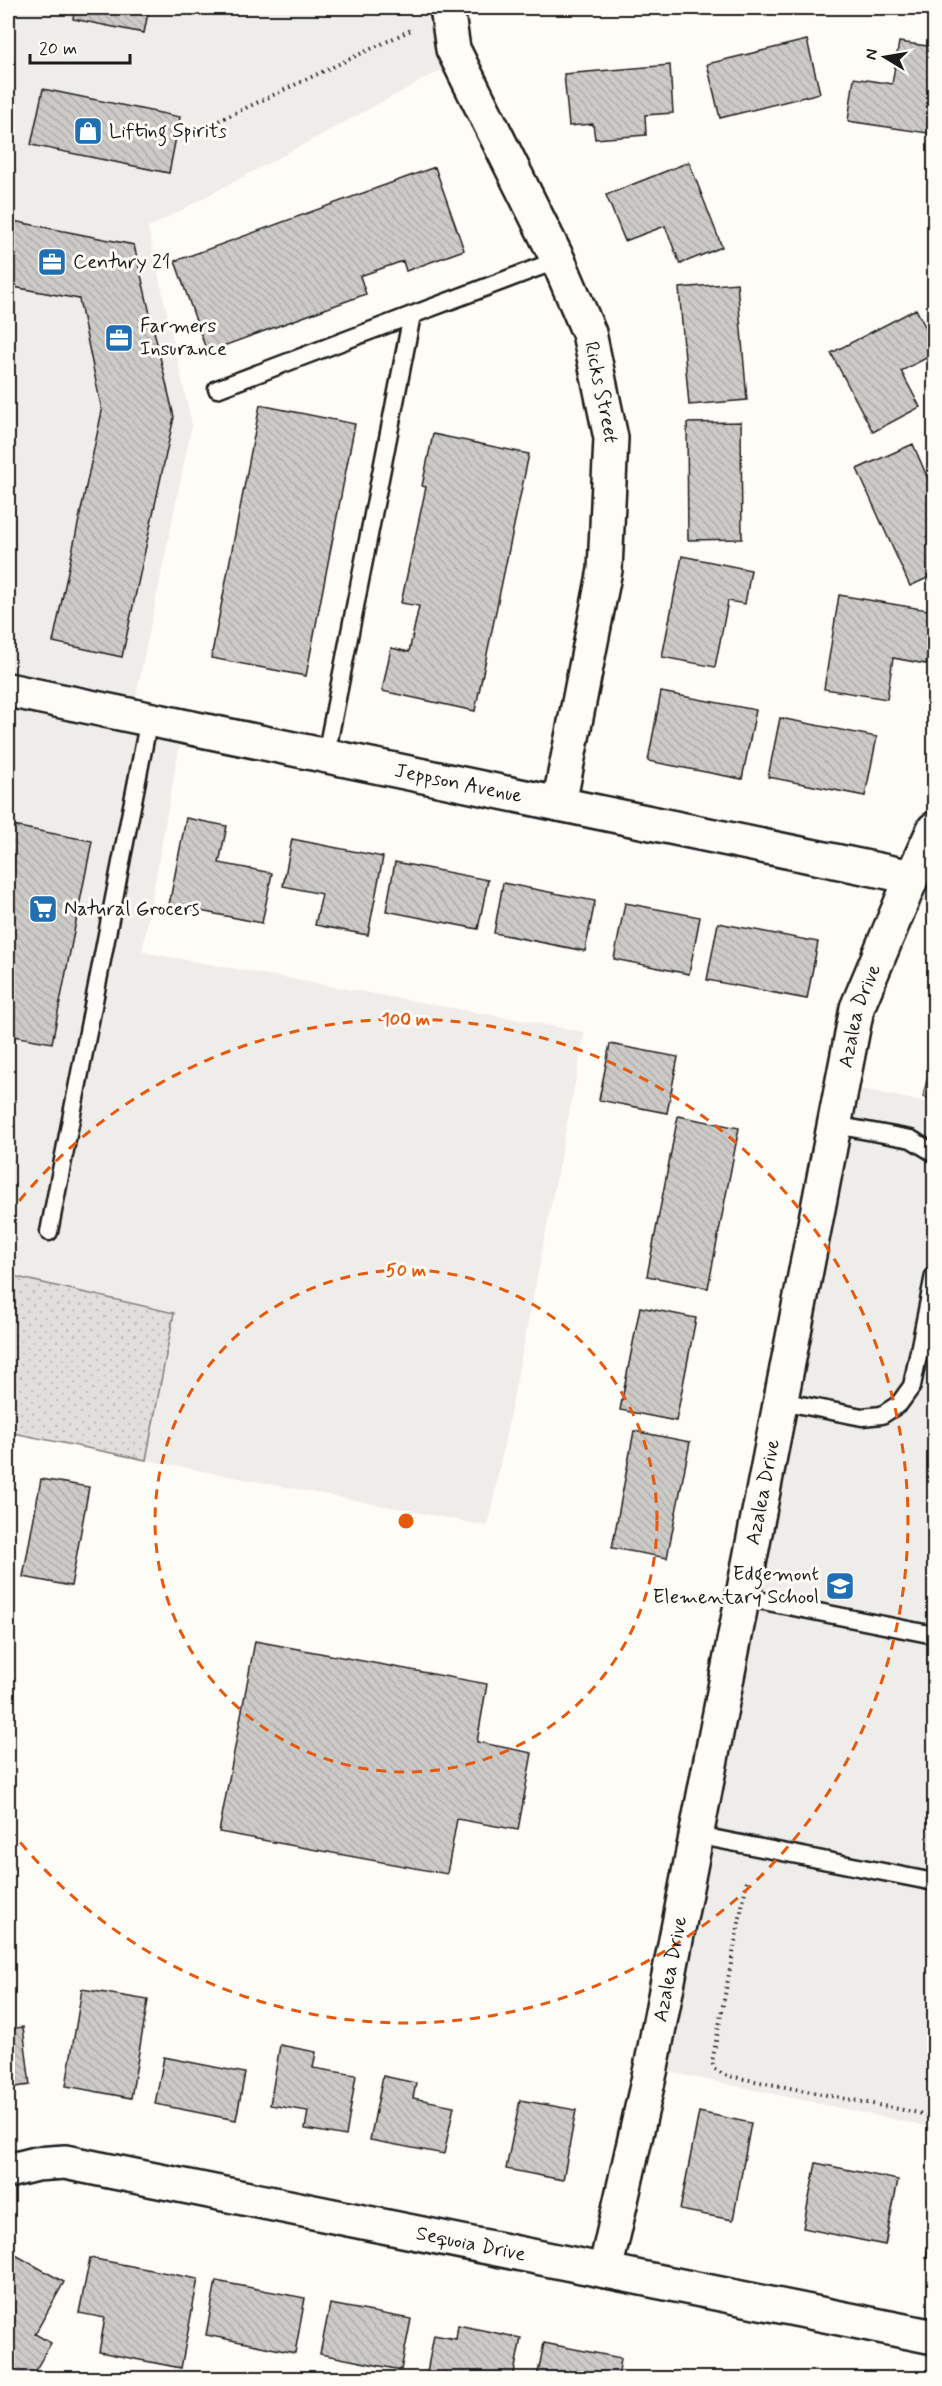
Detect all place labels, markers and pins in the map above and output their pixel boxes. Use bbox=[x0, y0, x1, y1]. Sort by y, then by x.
shop icon: Lifting Spirits bbox=[72, 115, 104, 147]
place label: Lifting Spirits bbox=[109, 118, 227, 147]
office icon: Century 21 bbox=[36, 246, 68, 278]
place label: Century 21 bbox=[73, 249, 170, 276]
place label: Farmers Insurance bbox=[140, 313, 227, 363]
office icon: Farmers Insurance bbox=[103, 322, 135, 354]
supermarket icon: Natural Grocers bbox=[27, 893, 59, 925]
place label: Natural Grocers bbox=[64, 896, 200, 923]
centre of rings bbox=[396, 1511, 416, 1531]
place label: Edgemont Elementary School bbox=[653, 1561, 819, 1611]
school or university icon: Edgemont Elementary School bbox=[824, 1570, 856, 1602]

